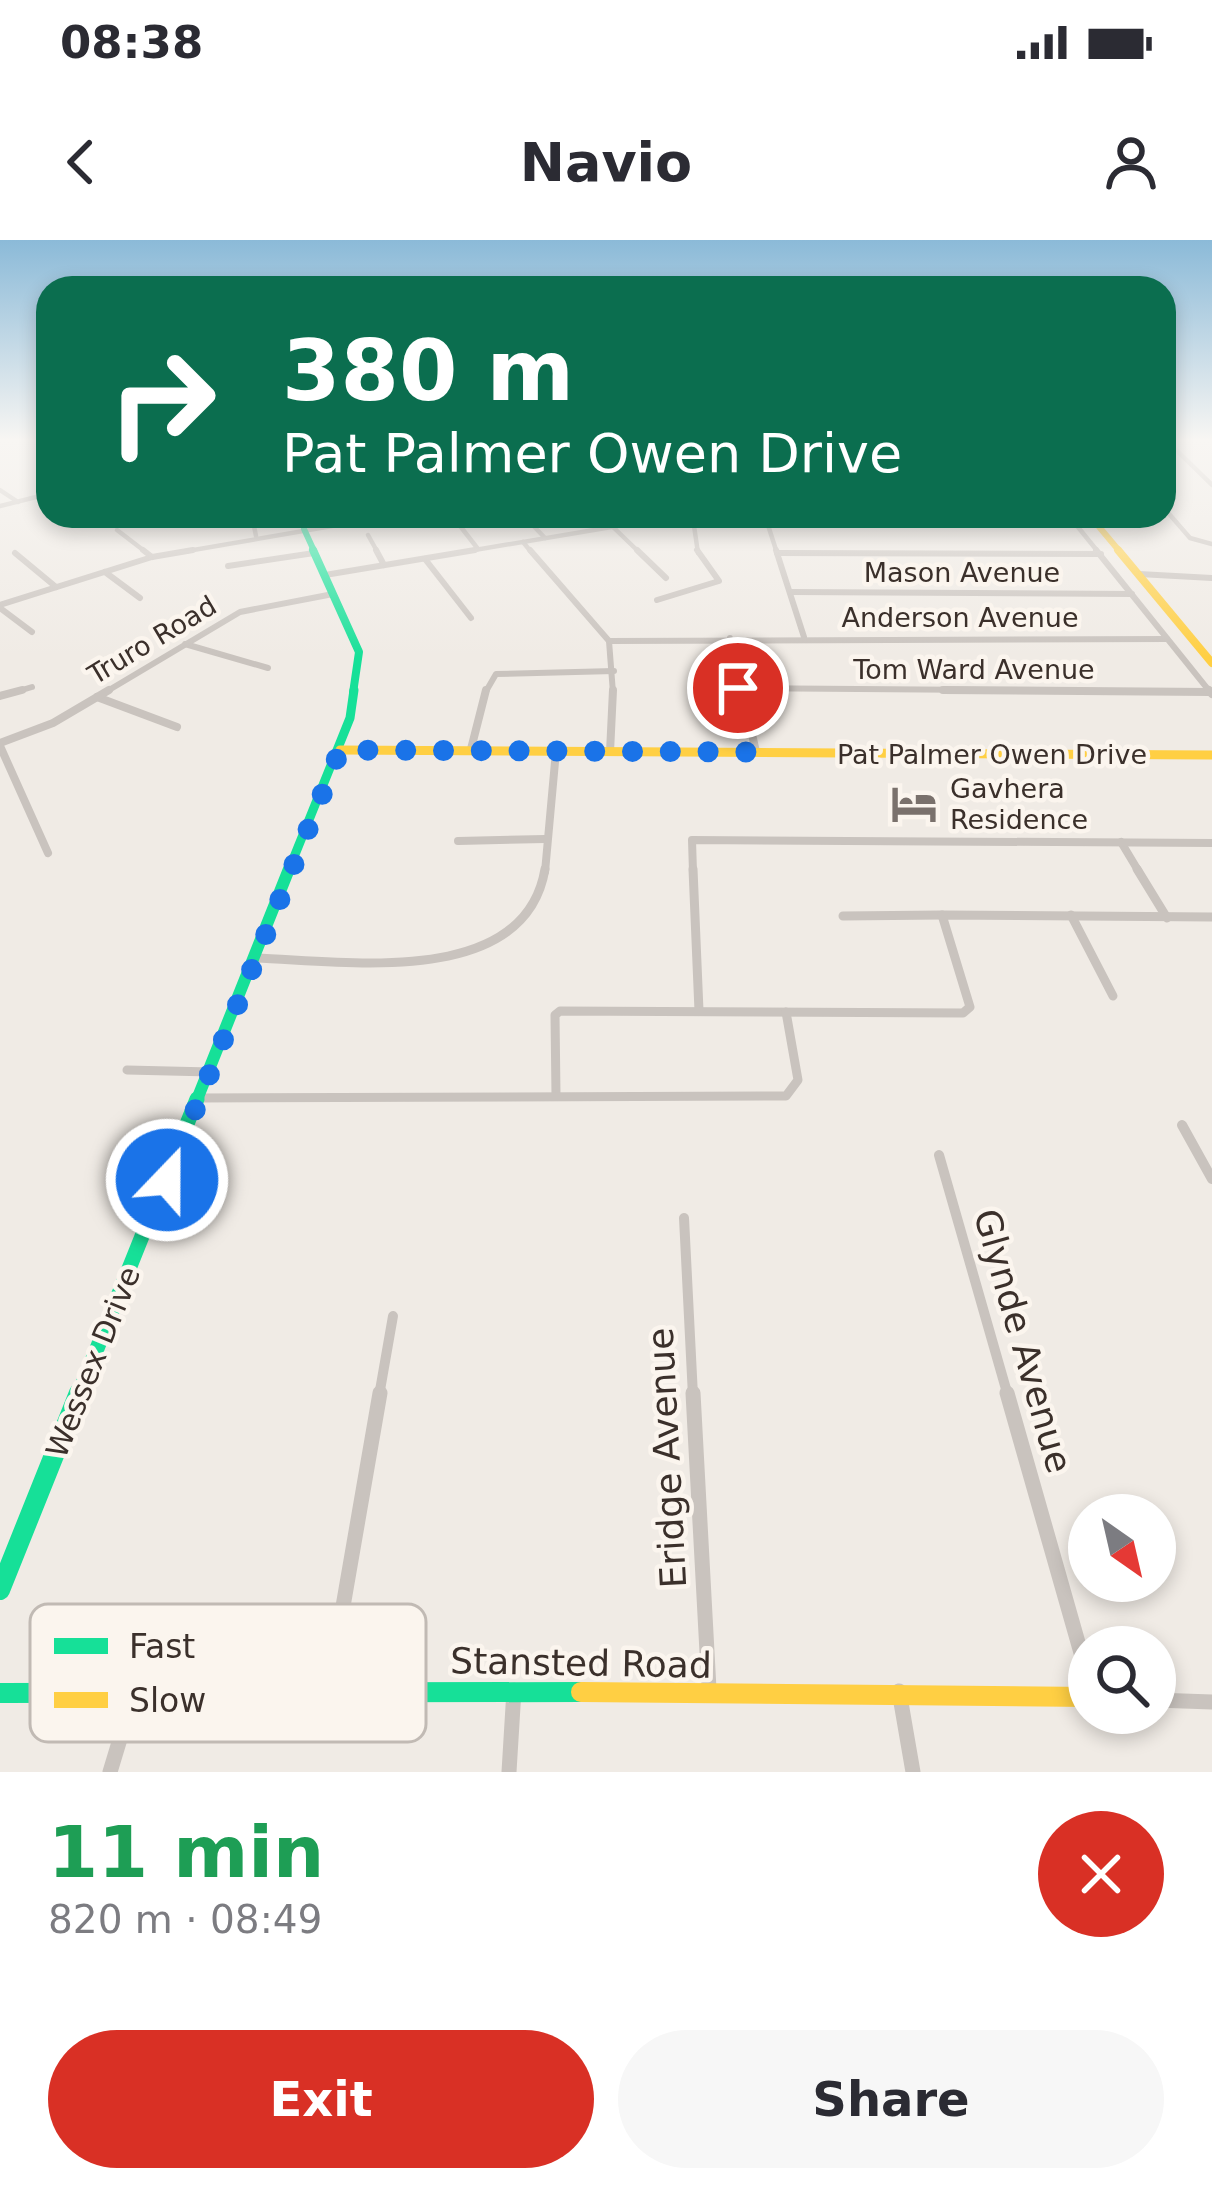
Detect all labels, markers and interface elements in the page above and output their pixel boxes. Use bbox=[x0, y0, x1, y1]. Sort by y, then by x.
text: 08:38 bbox=[60, 16, 203, 69]
icon: back bbox=[48, 129, 114, 195]
icon: person bbox=[1098, 129, 1164, 195]
text: Navio bbox=[520, 131, 692, 194]
text: 380 m bbox=[282, 322, 574, 420]
icon: right bbox=[84, 324, 240, 480]
text: Pat Palmer Owen Drive bbox=[282, 422, 902, 485]
street label: Mason Avenue bbox=[864, 557, 1060, 588]
street label: Truro Road bbox=[81, 590, 222, 691]
street label: Anderson Avenue bbox=[841, 602, 1079, 633]
pin bbox=[687, 637, 789, 739]
street label: Tom Ward Avenue bbox=[852, 654, 1095, 685]
icon: arrive bbox=[705, 655, 771, 721]
street label: Pat Palmer Owen Drive bbox=[837, 739, 1147, 770]
place label: Gavhera Residence bbox=[950, 773, 1088, 835]
hotel icon: Gavhera Residence bbox=[889, 779, 939, 829]
position arrow bbox=[104, 1117, 230, 1243]
street label: Glynde Avenue bbox=[966, 1205, 1080, 1477]
street label: Wessex Drive bbox=[39, 1261, 147, 1463]
street label: Eridge Avenue bbox=[640, 1327, 694, 1589]
north arrow bbox=[1068, 1494, 1176, 1602]
map controls bbox=[1068, 1494, 1176, 1734]
legend bbox=[30, 1604, 426, 1742]
button: search bbox=[1068, 1626, 1176, 1734]
text: Fast bbox=[129, 1627, 195, 1666]
street label: Stansted Road bbox=[450, 1640, 712, 1686]
text: Slow bbox=[129, 1681, 206, 1720]
text: 11 min bbox=[48, 1810, 324, 1894]
button: close bbox=[1038, 1811, 1164, 1937]
text: 820 m · 08:49 bbox=[48, 1897, 322, 1942]
button: Exit bbox=[48, 2030, 594, 2168]
button: Share bbox=[618, 2030, 1164, 2168]

